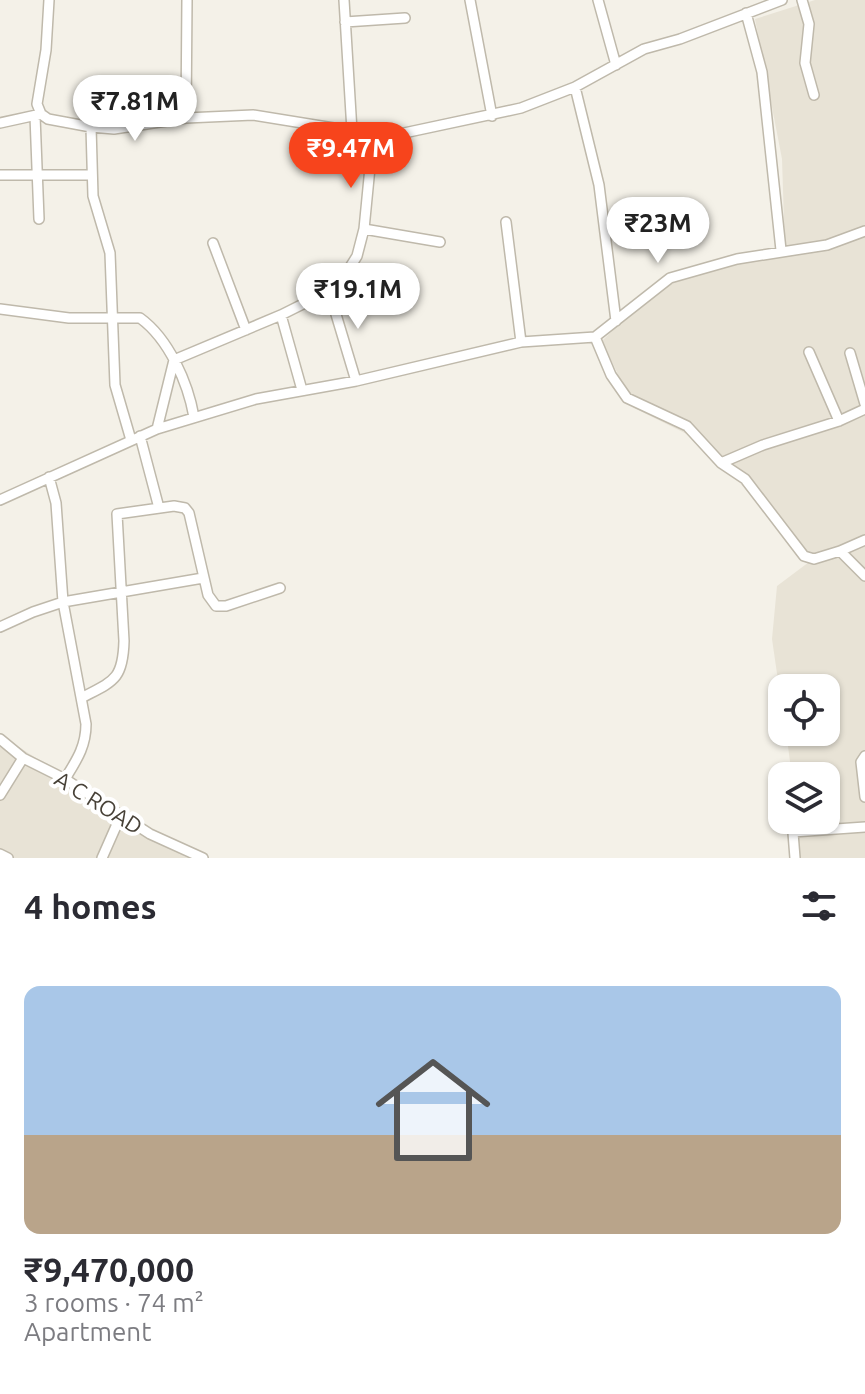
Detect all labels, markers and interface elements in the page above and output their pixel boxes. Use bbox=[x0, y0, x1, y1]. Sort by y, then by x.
pin: ₹7.81M bbox=[70, 75, 200, 143]
text: ₹7.81M bbox=[91, 86, 179, 115]
pin: ₹9.47M bbox=[286, 122, 416, 190]
text: ₹9.47M bbox=[307, 133, 395, 162]
pin: ₹23M bbox=[611, 197, 705, 265]
text: ₹23M bbox=[624, 208, 692, 237]
pin: ₹19.1M bbox=[293, 263, 423, 331]
text: ₹19.1M bbox=[314, 274, 402, 303]
map controls bbox=[768, 674, 840, 834]
button: locate bbox=[768, 674, 840, 746]
button: layers bbox=[768, 762, 840, 834]
street label: A C ROAD bbox=[51, 765, 147, 839]
icon: filters bbox=[797, 884, 841, 928]
text: 4 homes bbox=[24, 887, 157, 925]
icon: home bbox=[361, 1038, 505, 1182]
text: ₹9,470,000 bbox=[24, 1250, 194, 1288]
text: 3 rooms · 74 m² bbox=[24, 1288, 204, 1317]
text: Apartment bbox=[24, 1317, 151, 1346]

